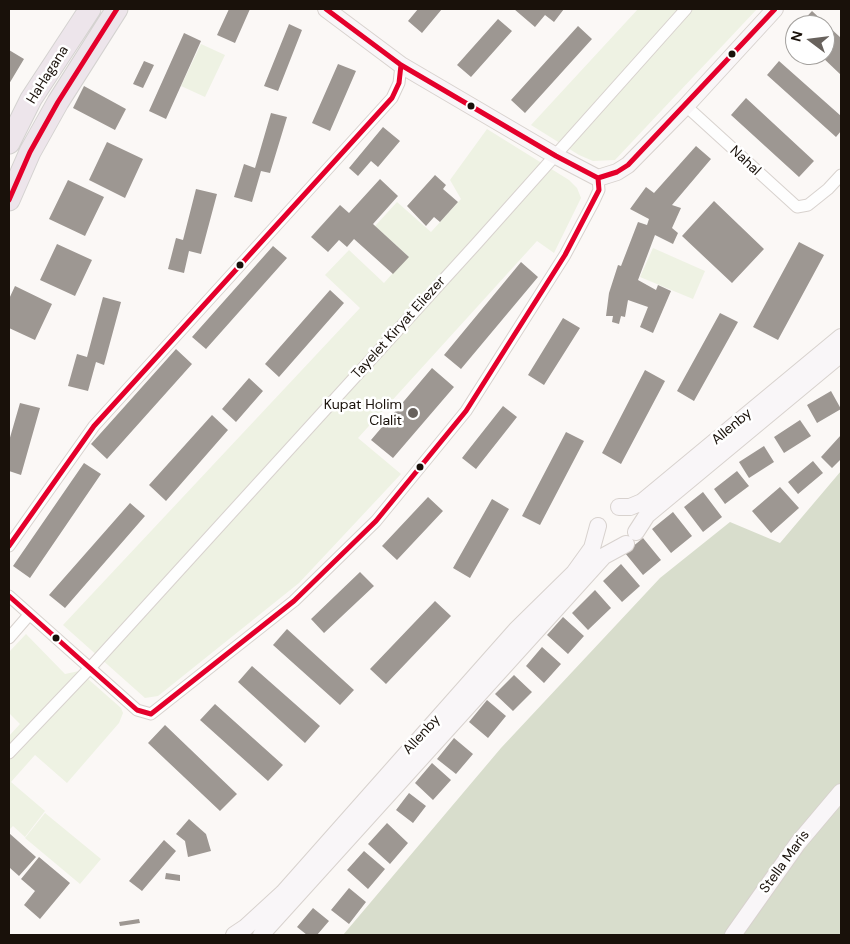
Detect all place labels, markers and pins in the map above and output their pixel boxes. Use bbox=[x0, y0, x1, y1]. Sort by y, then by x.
unlabelled marker bbox=[727, 49, 737, 59]
unlabelled marker bbox=[466, 101, 476, 111]
unlabelled marker bbox=[235, 260, 245, 270]
place label: Kupat Holim Clalit bbox=[324, 397, 402, 430]
marker: Kupat Holim Clalit bbox=[406, 406, 420, 420]
unlabelled marker bbox=[415, 462, 425, 472]
unlabelled marker bbox=[51, 633, 61, 643]

